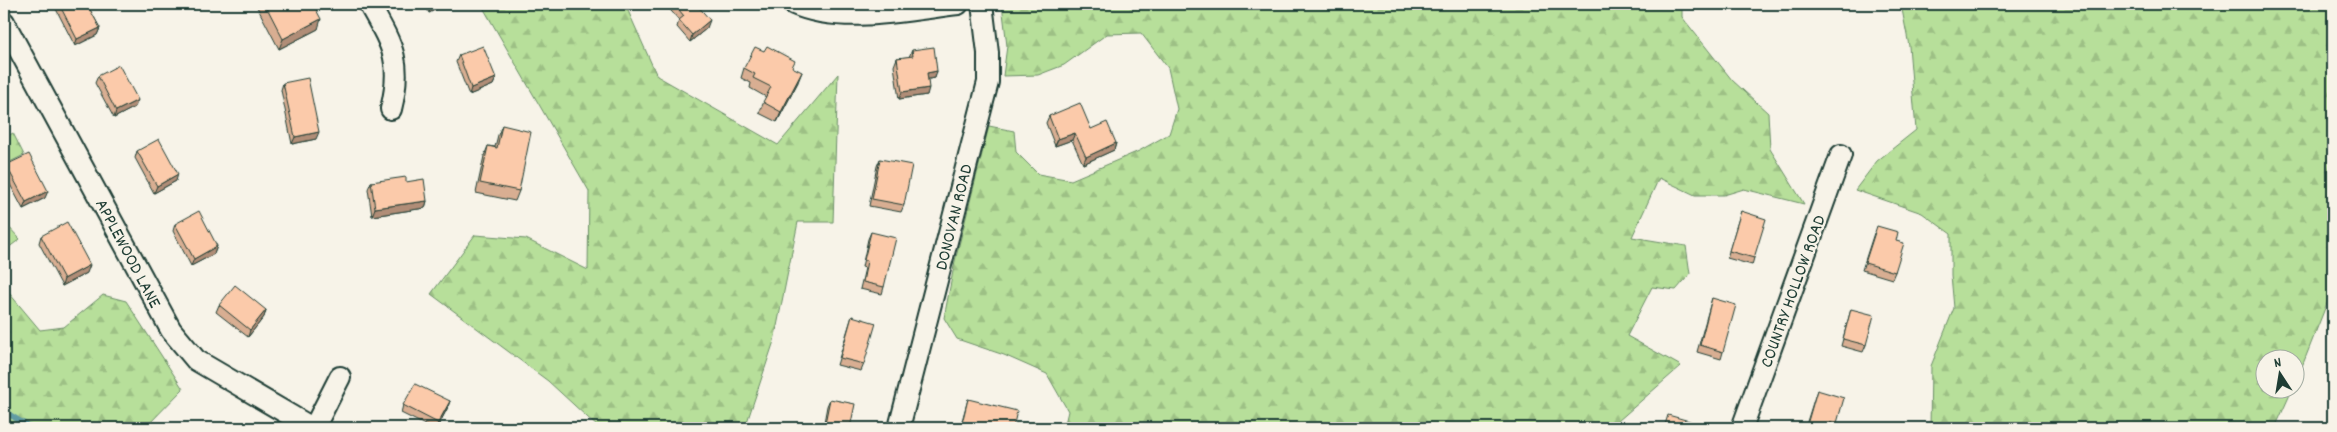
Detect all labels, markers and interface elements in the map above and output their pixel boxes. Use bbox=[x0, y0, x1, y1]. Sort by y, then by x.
street label: DONOVAN ROAD bbox=[930, 162, 981, 273]
street label: APPLEWOOD LANE bbox=[87, 195, 166, 313]
street label: COUNTRY HOLLOW ROAD bbox=[1755, 212, 1834, 372]
north arrow bbox=[2254, 350, 2304, 400]
text: N bbox=[2272, 353, 2283, 374]

